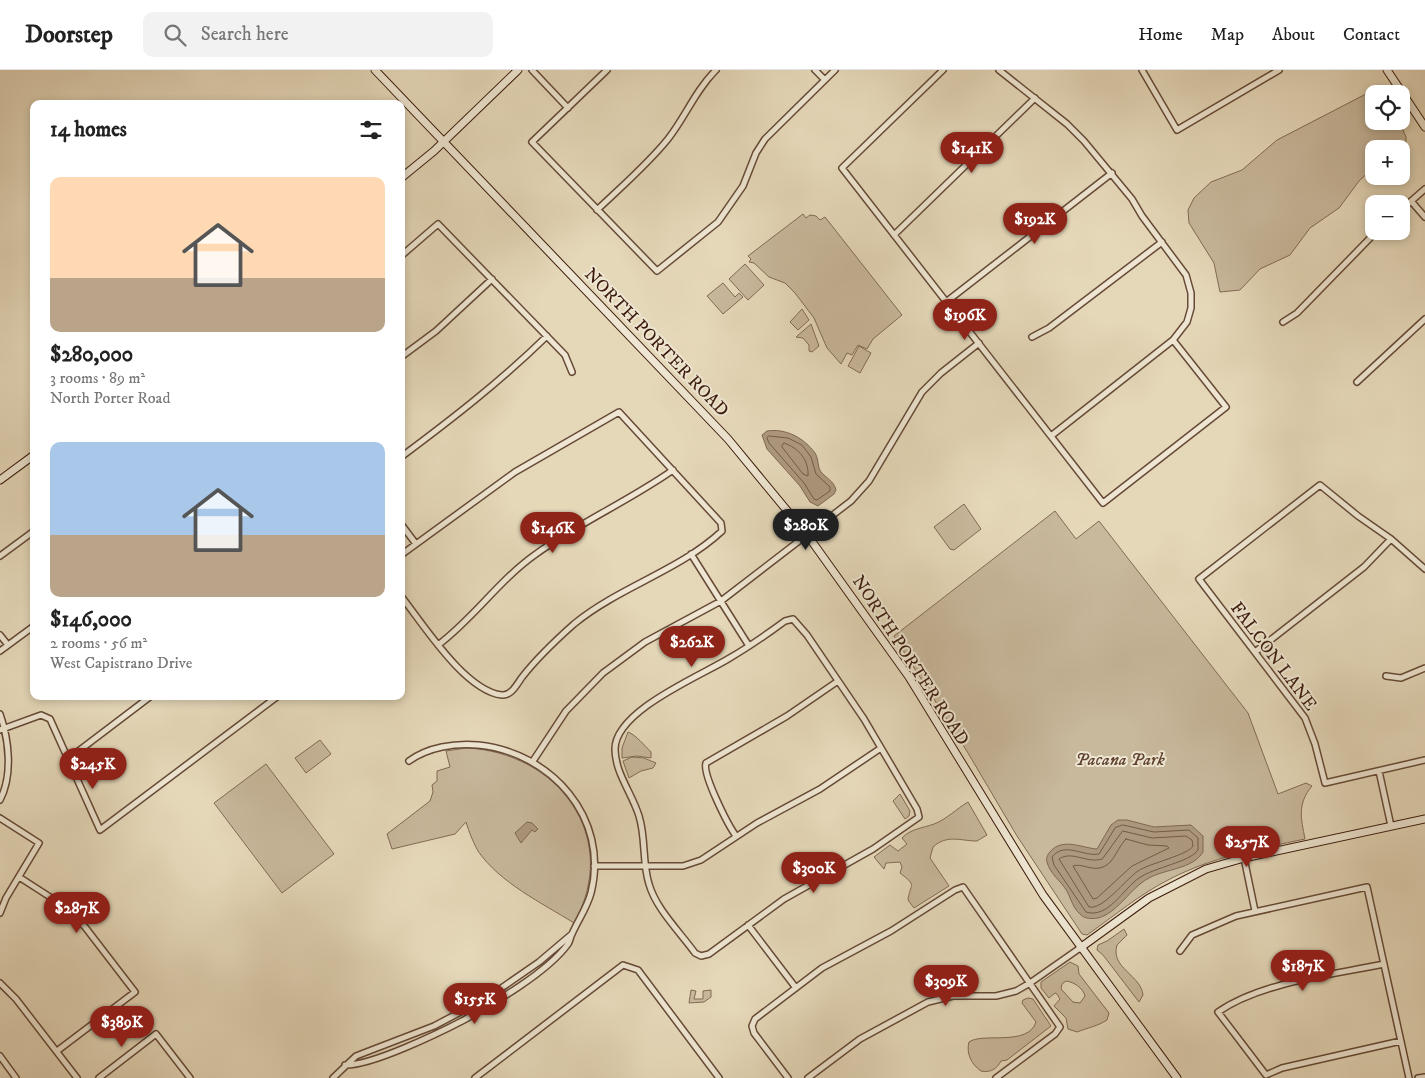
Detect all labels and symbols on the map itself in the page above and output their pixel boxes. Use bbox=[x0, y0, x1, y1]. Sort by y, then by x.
pin: $141K bbox=[937, 132, 1007, 174]
pin: $192K bbox=[1000, 202, 1070, 245]
street label: NORTH PORTER ROAD bbox=[580, 264, 733, 422]
pin: $196K bbox=[930, 298, 1000, 341]
pin: $280K bbox=[771, 508, 841, 551]
pin: $146K bbox=[518, 512, 588, 554]
street label: NORTH PORTER ROAD bbox=[847, 571, 973, 750]
street label: FALCON LANE bbox=[1225, 598, 1321, 715]
pin: $262K bbox=[657, 626, 727, 668]
pin: $245K bbox=[58, 748, 128, 790]
park label: Pacana Park bbox=[1075, 749, 1165, 771]
pin: $257K bbox=[1212, 826, 1282, 868]
pin: $300K bbox=[779, 852, 849, 894]
pin: $287K bbox=[42, 892, 112, 934]
pin: $187K bbox=[1268, 950, 1338, 992]
pin: $309K bbox=[911, 964, 981, 1007]
pin: $155K bbox=[440, 982, 510, 1025]
pin: $389K bbox=[87, 1006, 157, 1048]

